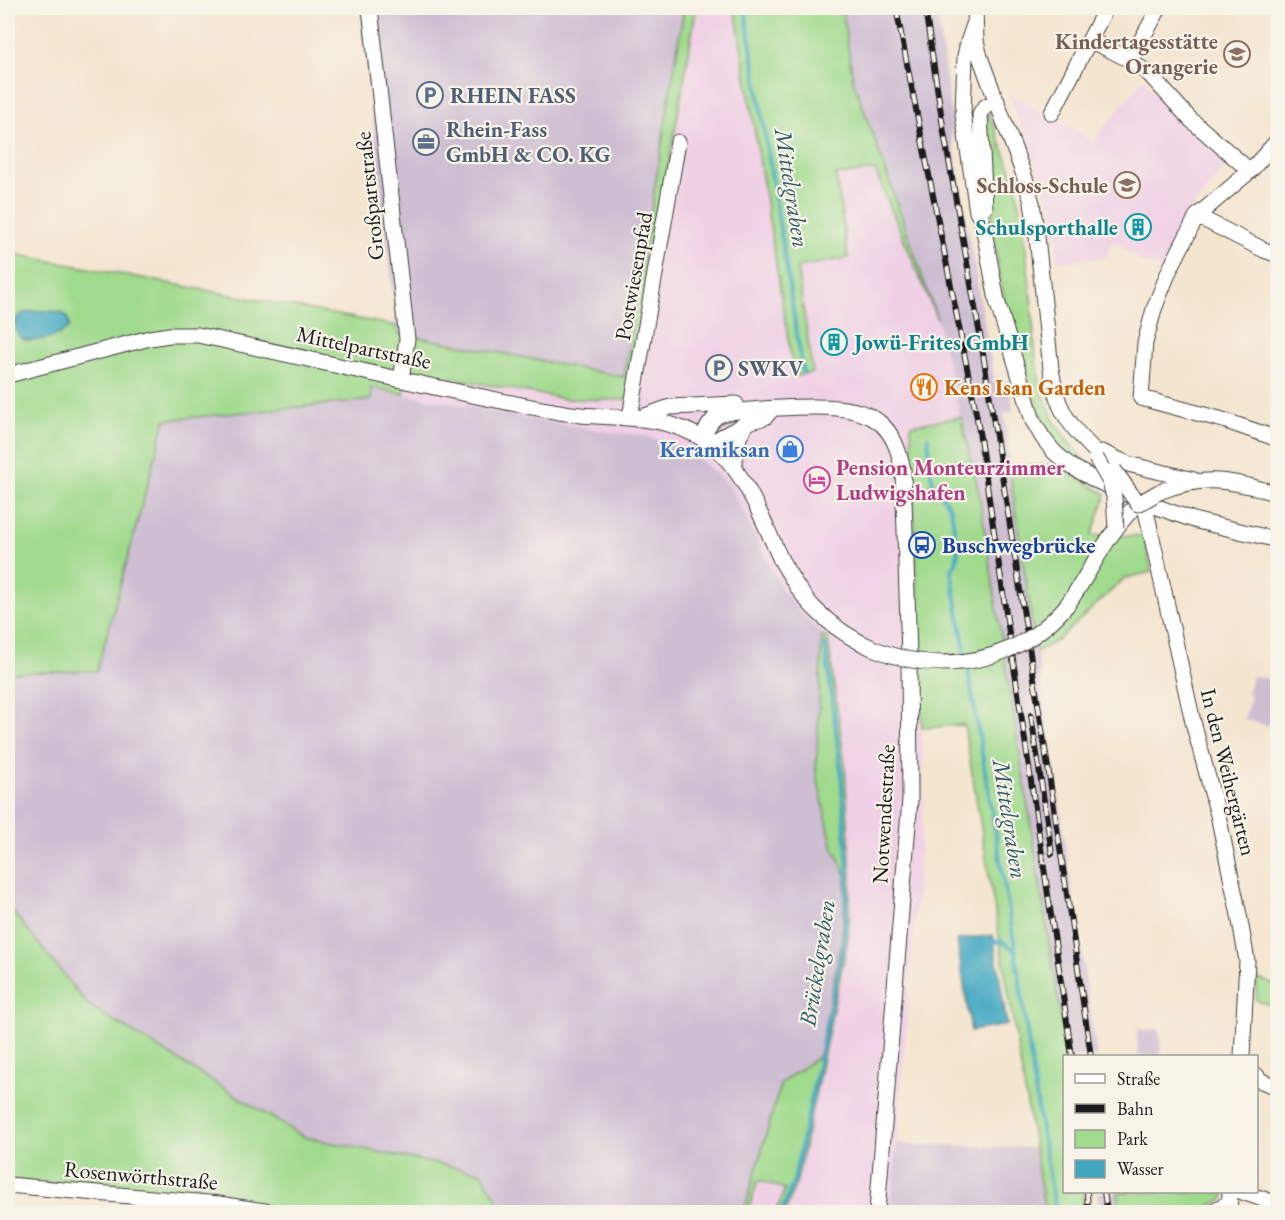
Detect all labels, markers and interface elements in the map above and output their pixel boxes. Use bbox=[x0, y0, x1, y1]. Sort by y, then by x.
place label: Kindertagesstätte Orangerie bbox=[1055, 27, 1218, 81]
school or university icon: Kindertagesstätte Orangerie bbox=[1222, 39, 1252, 69]
parking icon: RHEIN FASS bbox=[415, 80, 445, 110]
place label: RHEIN FASS bbox=[450, 81, 576, 110]
place label: Rhein-Fass GmbH & CO. KG bbox=[446, 115, 611, 169]
water label: Mittelgraben bbox=[767, 124, 817, 250]
office icon: Rhein-Fass GmbH & CO. KG bbox=[411, 127, 441, 157]
street label: Großpartstraße bbox=[348, 130, 391, 262]
school or university icon: Schloss-Schule bbox=[1112, 170, 1142, 200]
place label: Schloss-Schule bbox=[976, 171, 1108, 200]
street label: Postwiesenpfad bbox=[608, 209, 659, 343]
building icon: Schulsporthalle bbox=[1123, 212, 1153, 242]
place label: Schulsporthalle bbox=[976, 213, 1118, 242]
street label: Mittelpartstraße bbox=[294, 319, 434, 376]
building icon: Jowü-Frites GmbH bbox=[819, 327, 849, 357]
place label: Jowü-Frites GmbH bbox=[852, 328, 1029, 357]
parking icon: SWKV bbox=[704, 353, 734, 383]
place label: SWKV bbox=[738, 354, 804, 383]
restaurant icon: Kens Isan Garden bbox=[909, 372, 939, 402]
place label: Kens Isan Garden bbox=[944, 373, 1107, 402]
shop icon: Keramiksan bbox=[775, 434, 805, 464]
place label: Keramiksan bbox=[659, 435, 771, 464]
place label: Pension Monteurzimmer Ludwigshafen bbox=[836, 453, 1066, 507]
hotel icon: Pension Monteurzimmer Ludwigshafen bbox=[802, 465, 832, 495]
bus stop icon: Buschwegbrücke bbox=[907, 530, 937, 560]
place label: Buschwegbrücke bbox=[942, 531, 1096, 560]
street label: In den Weihergärten bbox=[1194, 686, 1263, 859]
street label: Notwendestraße bbox=[865, 743, 902, 884]
water label: Mittelgraben bbox=[985, 755, 1035, 881]
water label: Brückelgraben bbox=[791, 897, 842, 1030]
legend bbox=[1063, 1055, 1258, 1193]
text: Straße bbox=[1117, 1067, 1160, 1090]
text: Bahn bbox=[1117, 1097, 1154, 1120]
text: Park bbox=[1117, 1127, 1148, 1150]
street label: Rosenwörthstraße bbox=[63, 1154, 219, 1197]
text: Wasser bbox=[1117, 1157, 1164, 1180]

